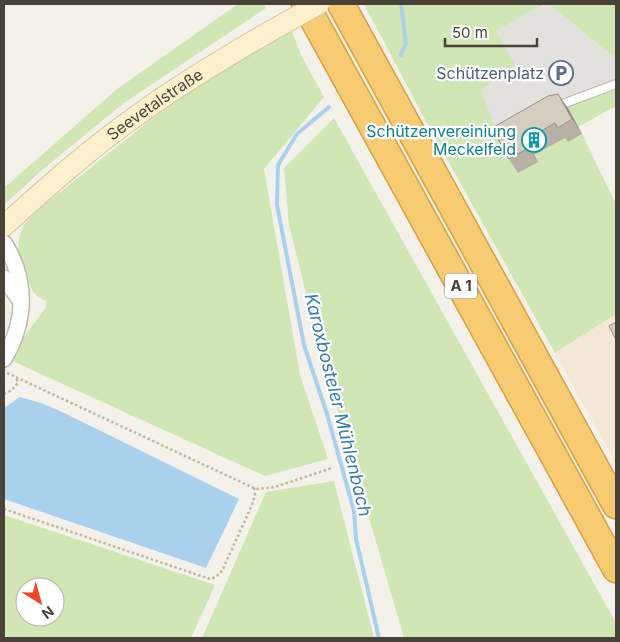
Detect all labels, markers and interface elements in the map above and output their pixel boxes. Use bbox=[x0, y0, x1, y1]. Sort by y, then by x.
scale bar bbox=[445, 15, 538, 47]
text: 50 m bbox=[452, 23, 488, 42]
parking icon: Schützenplatz bbox=[548, 60, 574, 86]
place label: Schützenplatz bbox=[436, 63, 544, 83]
street label: Seevetalstraße bbox=[102, 64, 206, 144]
place label: Schützenvereiniung Meckelfeld bbox=[366, 121, 516, 159]
building icon: Schützenvereiniung Meckelfeld bbox=[521, 127, 547, 153]
road number: A 1 bbox=[445, 274, 477, 298]
water label: Karoxbosteler Mühlenbach bbox=[301, 291, 376, 519]
north arrow bbox=[15, 577, 65, 627]
text: N bbox=[39, 603, 58, 623]

